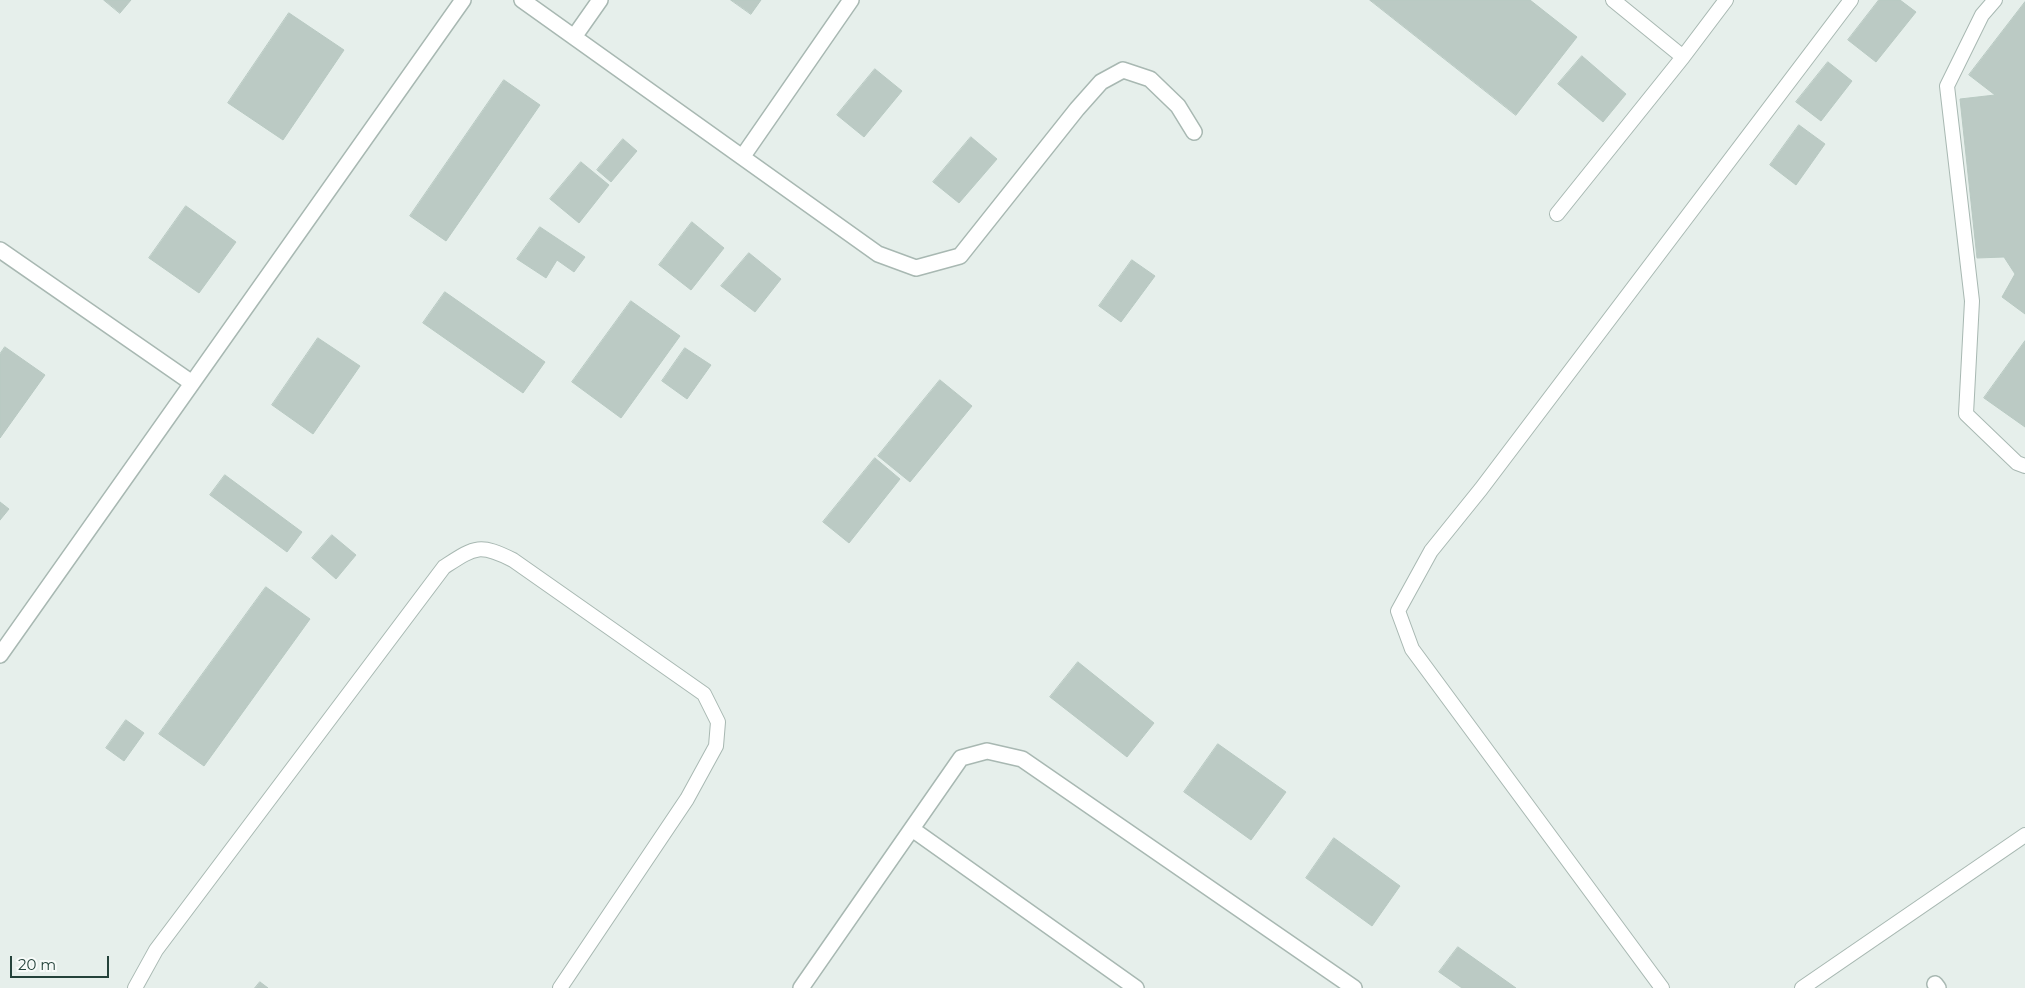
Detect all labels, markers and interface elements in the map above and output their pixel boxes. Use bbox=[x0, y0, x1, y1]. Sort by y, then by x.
scale bar bbox=[12, 946, 111, 978]
text: 20 m bbox=[18, 955, 56, 974]

